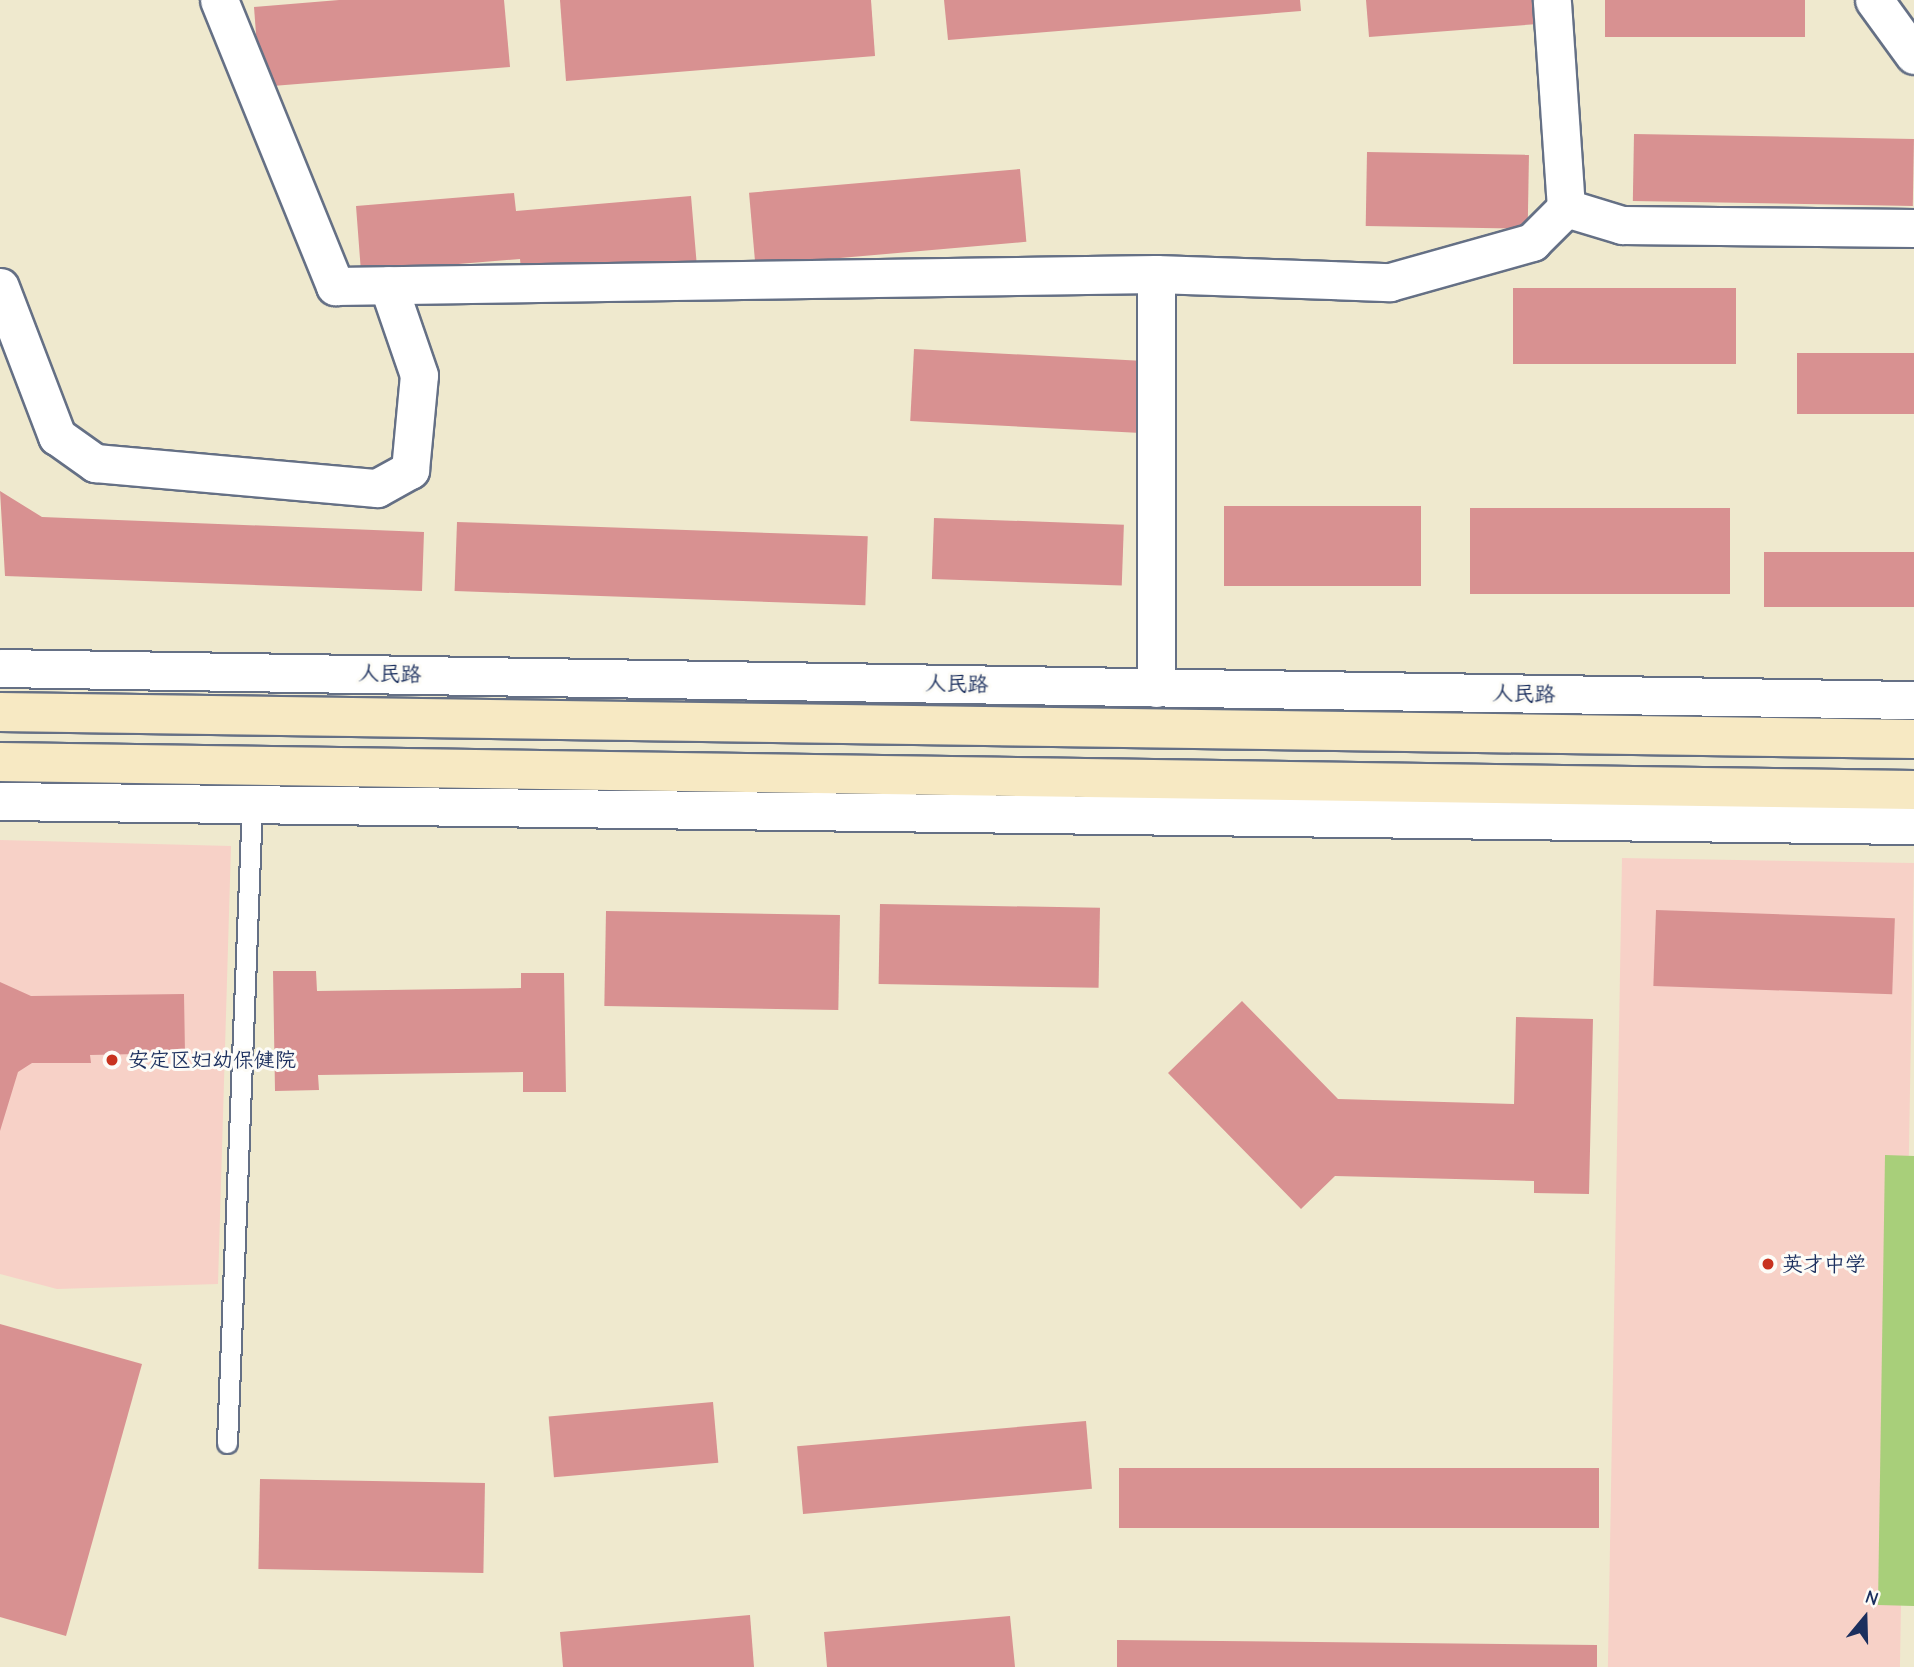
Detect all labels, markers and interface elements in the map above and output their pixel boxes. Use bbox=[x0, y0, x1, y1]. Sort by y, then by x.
street label: 人民路 bbox=[358, 661, 422, 687]
street label: 人民路 bbox=[925, 671, 989, 697]
street label: 人民路 bbox=[1492, 681, 1556, 707]
place label: 安定区妇幼保健院 bbox=[128, 1047, 296, 1073]
marker: 安定区妇幼保健院 bbox=[102, 1050, 122, 1070]
place label: 英才中学 bbox=[1782, 1251, 1866, 1277]
marker: 英才中学 bbox=[1760, 1256, 1776, 1272]
north arrow bbox=[1830, 1583, 1900, 1653]
text: N bbox=[1862, 1586, 1881, 1611]

